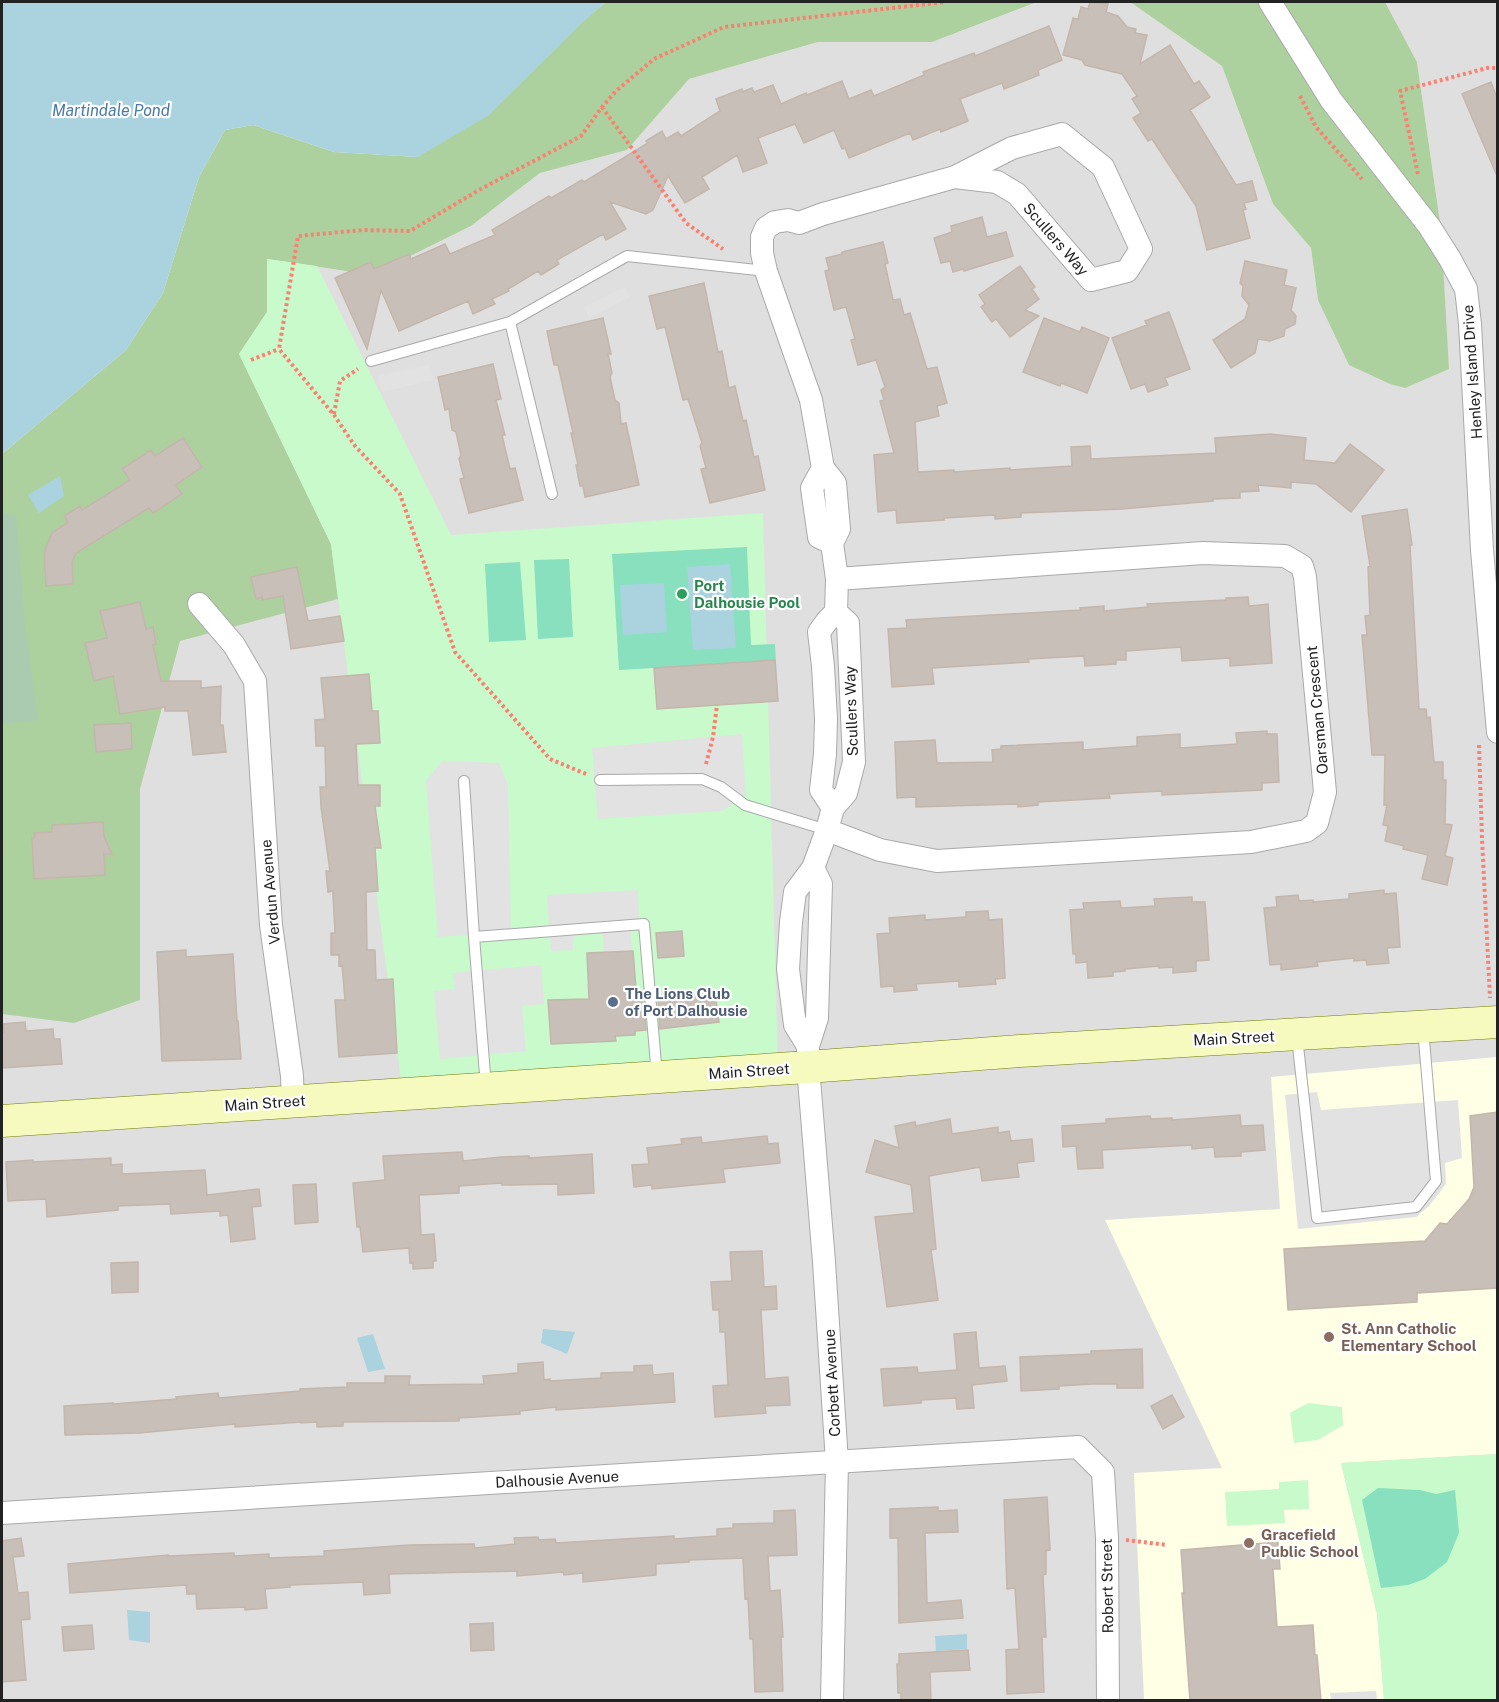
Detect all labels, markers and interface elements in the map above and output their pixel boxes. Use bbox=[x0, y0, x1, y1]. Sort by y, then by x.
water label: Martindale Pond bbox=[52, 101, 171, 120]
street label: Scullers Way bbox=[1020, 199, 1092, 279]
street label: Henley Island Drive bbox=[1459, 304, 1485, 440]
place label: Port Dalhousie Pool bbox=[694, 577, 800, 611]
marker: Port Dalhousie Pool bbox=[675, 587, 689, 601]
street label: Oarsman Crescent bbox=[1303, 645, 1331, 775]
street label: Scullers Way bbox=[841, 666, 861, 756]
street label: Verdun Avenue bbox=[257, 839, 283, 945]
place label: The Lions Club of Port Dalhousie bbox=[625, 985, 748, 1019]
marker: The Lions Club of Port Dalhousie bbox=[606, 995, 620, 1009]
street label: Main Street bbox=[1193, 1027, 1275, 1049]
street label: Main Street bbox=[708, 1060, 790, 1082]
street label: Main Street bbox=[224, 1092, 306, 1114]
place label: St. Ann Catholic Elementary School bbox=[1341, 1320, 1477, 1354]
street label: Corbett Avenue bbox=[821, 1329, 843, 1437]
marker: St. Ann Catholic Elementary School bbox=[1322, 1330, 1336, 1344]
street label: Dalhousie Avenue bbox=[495, 1467, 619, 1491]
place label: Gracefield Public School bbox=[1261, 1526, 1359, 1560]
marker: Gracefield Public School bbox=[1242, 1536, 1256, 1550]
street label: Robert Street bbox=[1098, 1538, 1116, 1634]

